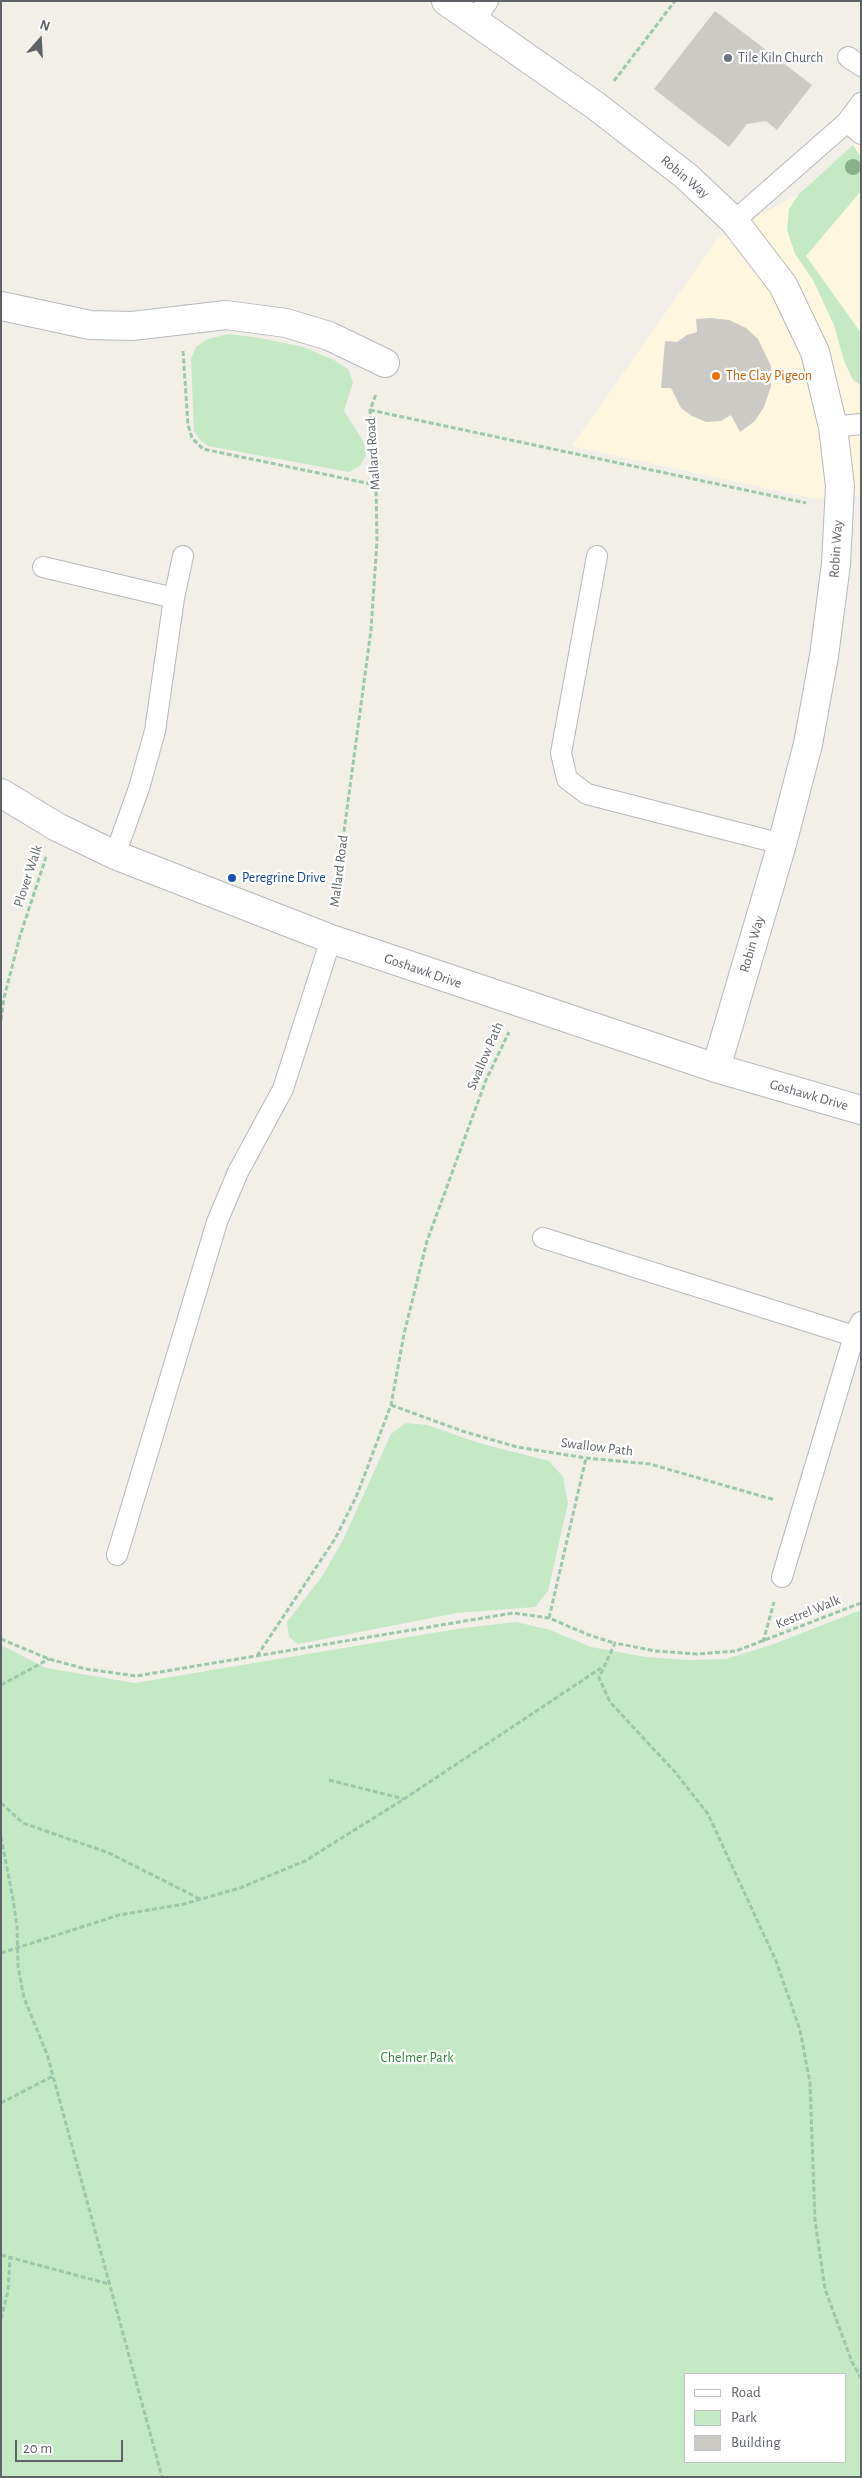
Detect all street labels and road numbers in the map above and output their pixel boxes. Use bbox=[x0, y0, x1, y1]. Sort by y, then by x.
street label: Robin Way bbox=[657, 152, 713, 202]
street label: Mallard Road bbox=[362, 417, 384, 491]
street label: Robin Way bbox=[826, 519, 846, 579]
street label: Mallard Road bbox=[326, 834, 352, 908]
street label: Plover Walk bbox=[10, 843, 46, 909]
street label: Robin Way bbox=[736, 914, 768, 974]
street label: Goshawk Drive bbox=[382, 950, 464, 992]
street label: Swallow Path bbox=[463, 1019, 507, 1093]
street label: Goshawk Drive bbox=[768, 1076, 850, 1114]
street label: Swallow Path bbox=[560, 1434, 634, 1460]
street label: Kestrel Walk bbox=[773, 1591, 843, 1633]

